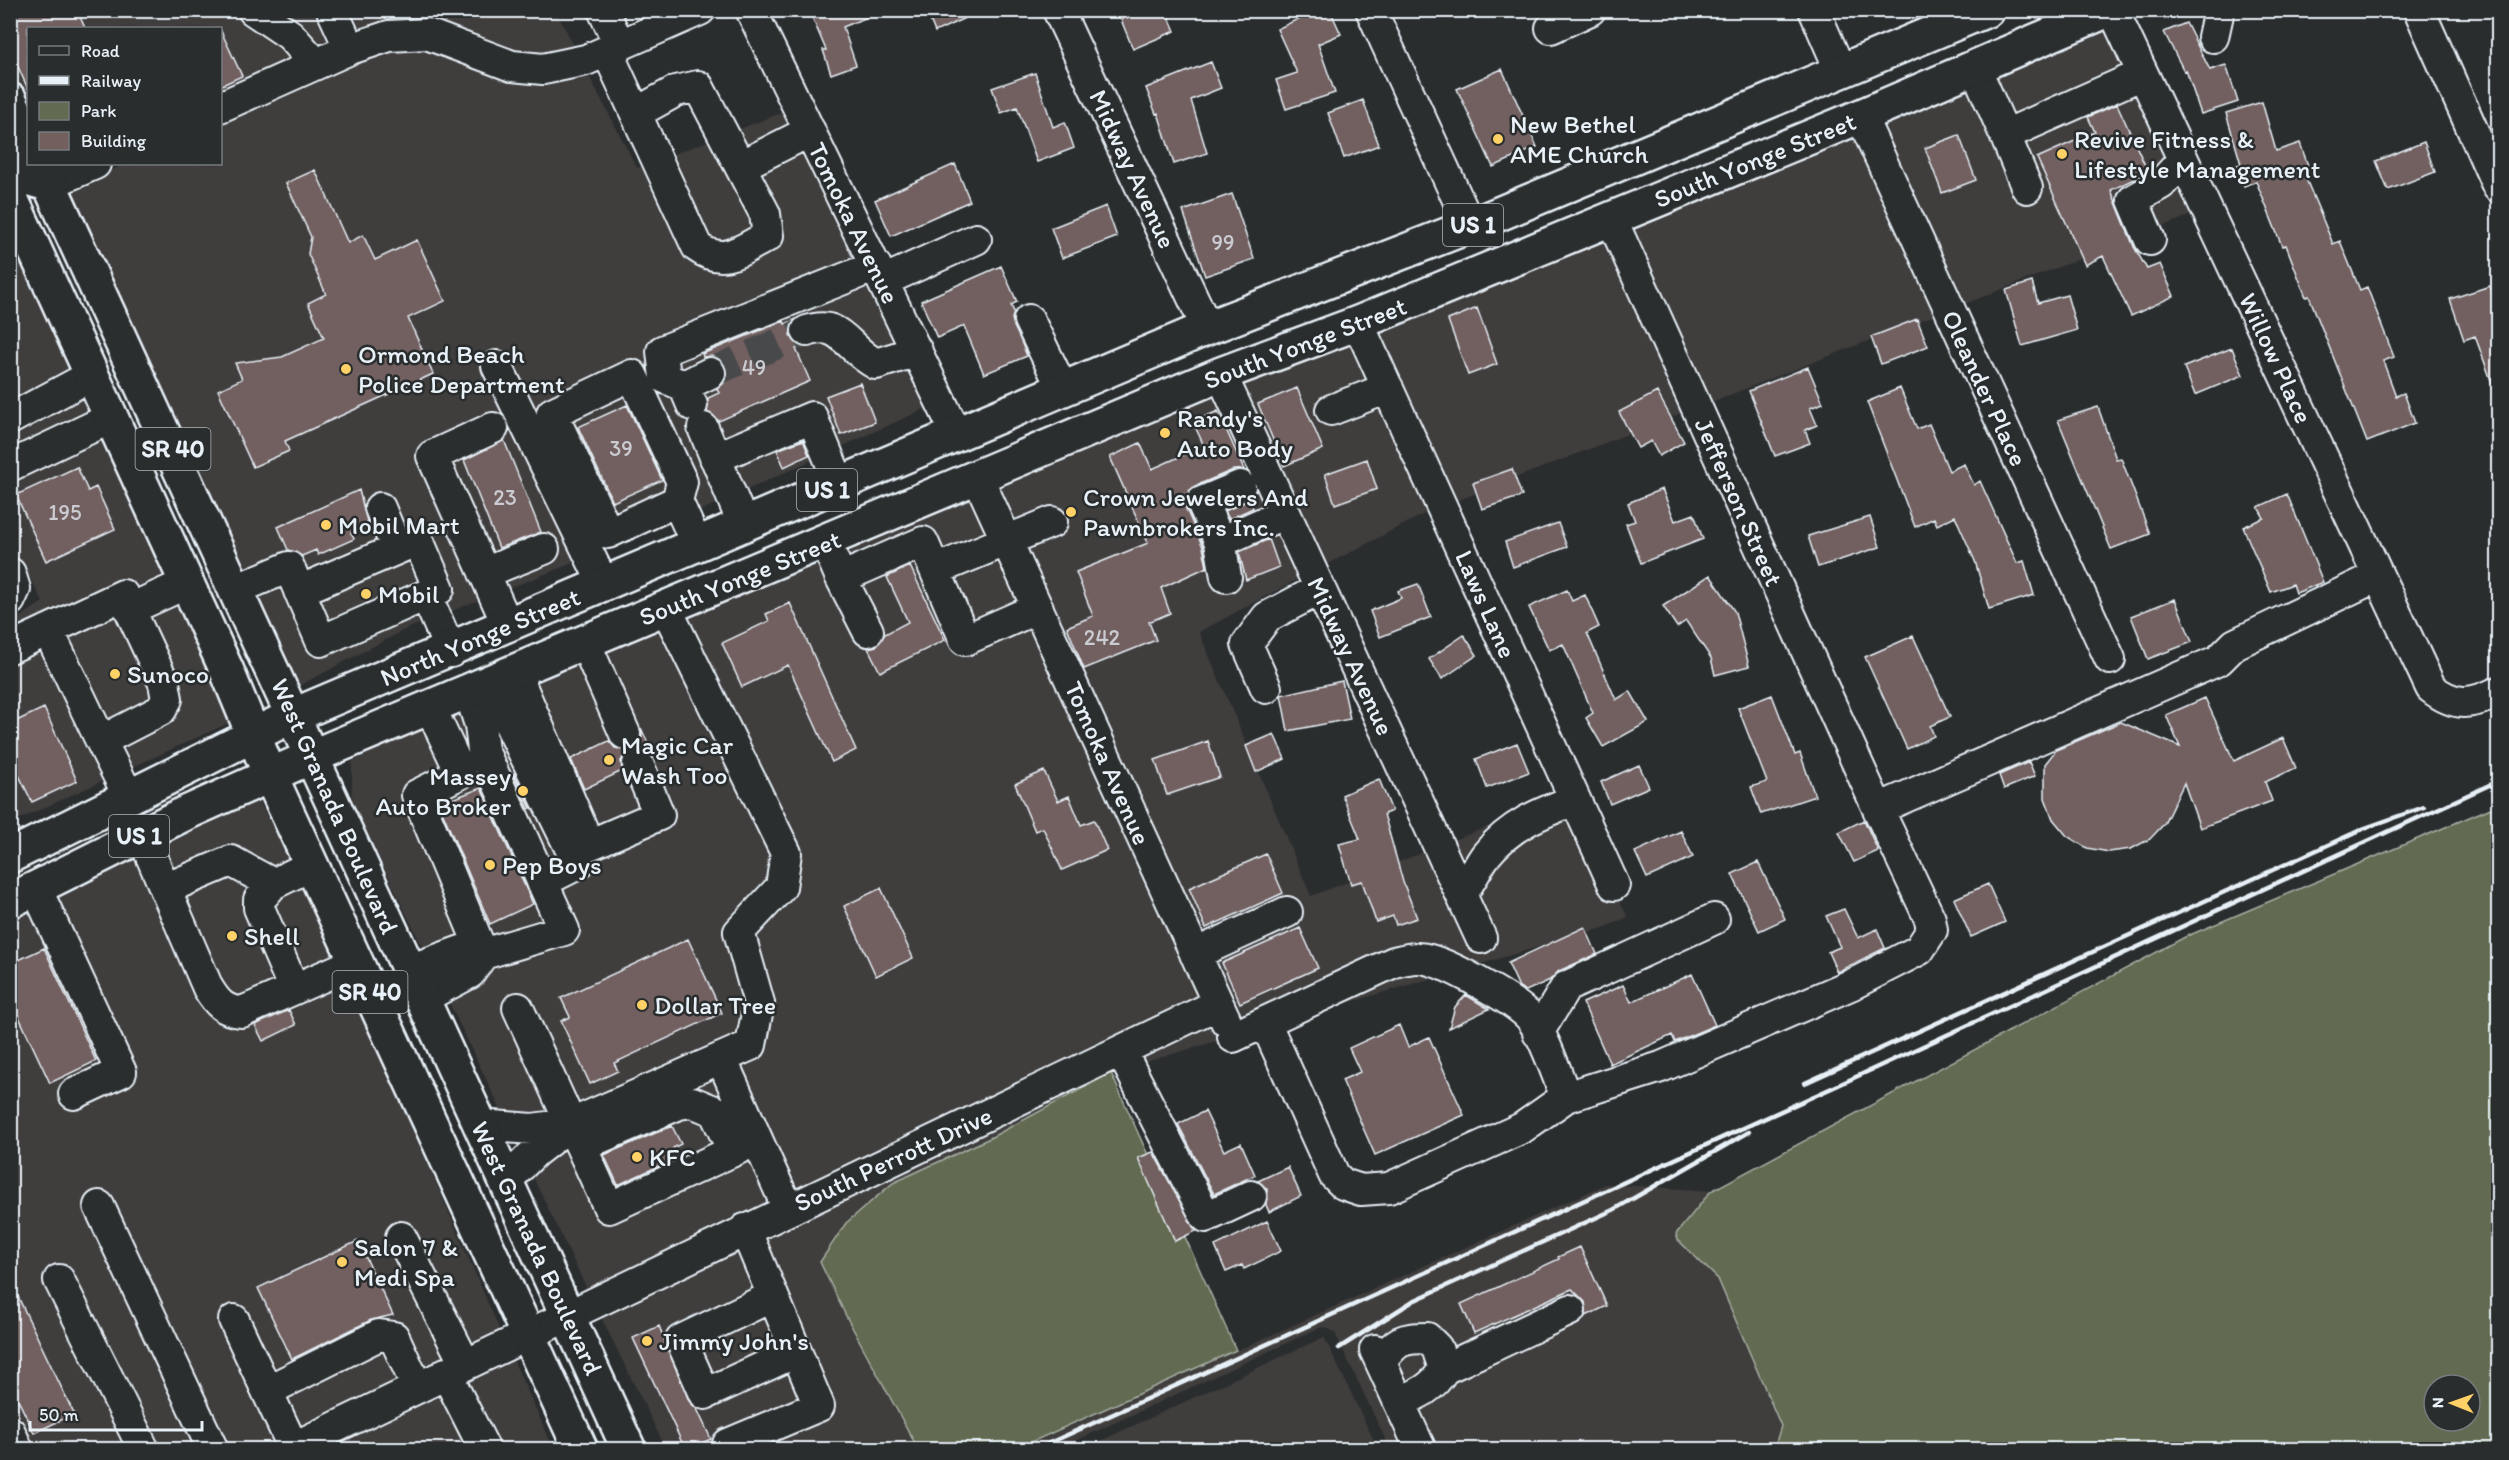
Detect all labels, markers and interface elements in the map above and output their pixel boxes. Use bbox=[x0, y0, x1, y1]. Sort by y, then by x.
legend bbox=[27, 27, 222, 165]
text: Road bbox=[81, 40, 120, 62]
text: Railway bbox=[81, 70, 142, 92]
street label: Midway Avenue bbox=[1082, 85, 1184, 253]
text: Park bbox=[81, 100, 116, 122]
street label: South Yonge Street bbox=[1649, 105, 1861, 215]
place label: New Bethel AME Church bbox=[1510, 108, 1649, 170]
place label: Revive Fitness & Lifestyle Management bbox=[2074, 123, 2321, 185]
text: Building bbox=[81, 130, 147, 152]
marker: New Bethel AME Church bbox=[1491, 132, 1505, 146]
street label: Tomoka Avenue bbox=[801, 137, 907, 309]
marker: Revive Fitness & Lifestyle Management bbox=[2055, 147, 2069, 161]
road number: US 1 bbox=[1443, 204, 1503, 246]
house number: 99 bbox=[1211, 229, 1235, 256]
street label: Willow Place bbox=[2232, 288, 2320, 428]
street label: South Yonge Street bbox=[1199, 290, 1411, 396]
street label: Oleander Place bbox=[1935, 305, 2035, 471]
place label: Ormond Beach Police Department bbox=[358, 338, 565, 400]
house number: 49 bbox=[742, 354, 766, 381]
marker: Ormond Beach Police Department bbox=[339, 362, 353, 376]
place label: Randy's Auto Body bbox=[1177, 402, 1293, 464]
street label: Jefferson Street bbox=[1688, 413, 1790, 591]
marker: Randy's Auto Body bbox=[1158, 426, 1172, 440]
road number: SR 40 bbox=[136, 428, 210, 470]
house number: 39 bbox=[609, 435, 633, 462]
road number: US 1 bbox=[797, 469, 857, 511]
place label: Crown Jewelers And Pawnbrokers Inc. bbox=[1083, 481, 1308, 543]
house number: 23 bbox=[493, 484, 517, 511]
house number: 195 bbox=[48, 499, 82, 526]
marker: Crown Jewelers And Pawnbrokers Inc. bbox=[1064, 505, 1078, 519]
place label: Mobil Mart bbox=[338, 509, 460, 541]
marker: Mobil Mart bbox=[319, 518, 333, 532]
street label: South Yonge Street bbox=[634, 523, 846, 633]
street label: Laws Lane bbox=[1448, 545, 1524, 663]
street label: Midway Avenue bbox=[1300, 572, 1402, 740]
place label: Mobil bbox=[378, 578, 439, 610]
street label: North Yonge Street bbox=[375, 580, 585, 694]
marker: Mobil bbox=[359, 587, 373, 601]
house number: 242 bbox=[1084, 624, 1121, 651]
place label: Sunoco bbox=[127, 658, 209, 690]
marker: Sunoco bbox=[108, 667, 122, 681]
street label: West Granada Boulevard bbox=[264, 673, 406, 939]
street label: Tomoka Avenue bbox=[1058, 676, 1158, 850]
place label: Magic Car Wash Too bbox=[621, 729, 734, 791]
marker: Magic Car Wash Too bbox=[602, 753, 616, 767]
place label: Massey Auto Broker bbox=[375, 760, 512, 822]
marker: Massey Auto Broker bbox=[516, 784, 530, 798]
road number: US 1 bbox=[109, 815, 169, 857]
place label: Pep Boys bbox=[502, 849, 602, 881]
marker: Pep Boys bbox=[483, 858, 497, 872]
place label: Shell bbox=[244, 920, 300, 952]
marker: Shell bbox=[225, 929, 239, 943]
road number: SR 40 bbox=[332, 971, 407, 1013]
place label: Dollar Tree bbox=[654, 989, 776, 1021]
marker: Dollar Tree bbox=[635, 998, 649, 1012]
street label: South Perrott Drive bbox=[789, 1099, 997, 1219]
street label: West Granada Boulevard bbox=[464, 1116, 610, 1380]
place label: KFC bbox=[649, 1141, 696, 1173]
marker: KFC bbox=[630, 1150, 644, 1164]
place label: Salon 7 & Medi Spa bbox=[354, 1231, 458, 1293]
marker: Salon 7 & Medi Spa bbox=[335, 1255, 349, 1269]
place label: Jimmy John's bbox=[659, 1325, 809, 1357]
marker: Jimmy John's bbox=[640, 1334, 654, 1348]
north arrow bbox=[2422, 1373, 2482, 1433]
scale bar bbox=[30, 1394, 202, 1432]
text: N bbox=[2428, 1397, 2447, 1408]
text: 50 m bbox=[39, 1404, 79, 1426]

